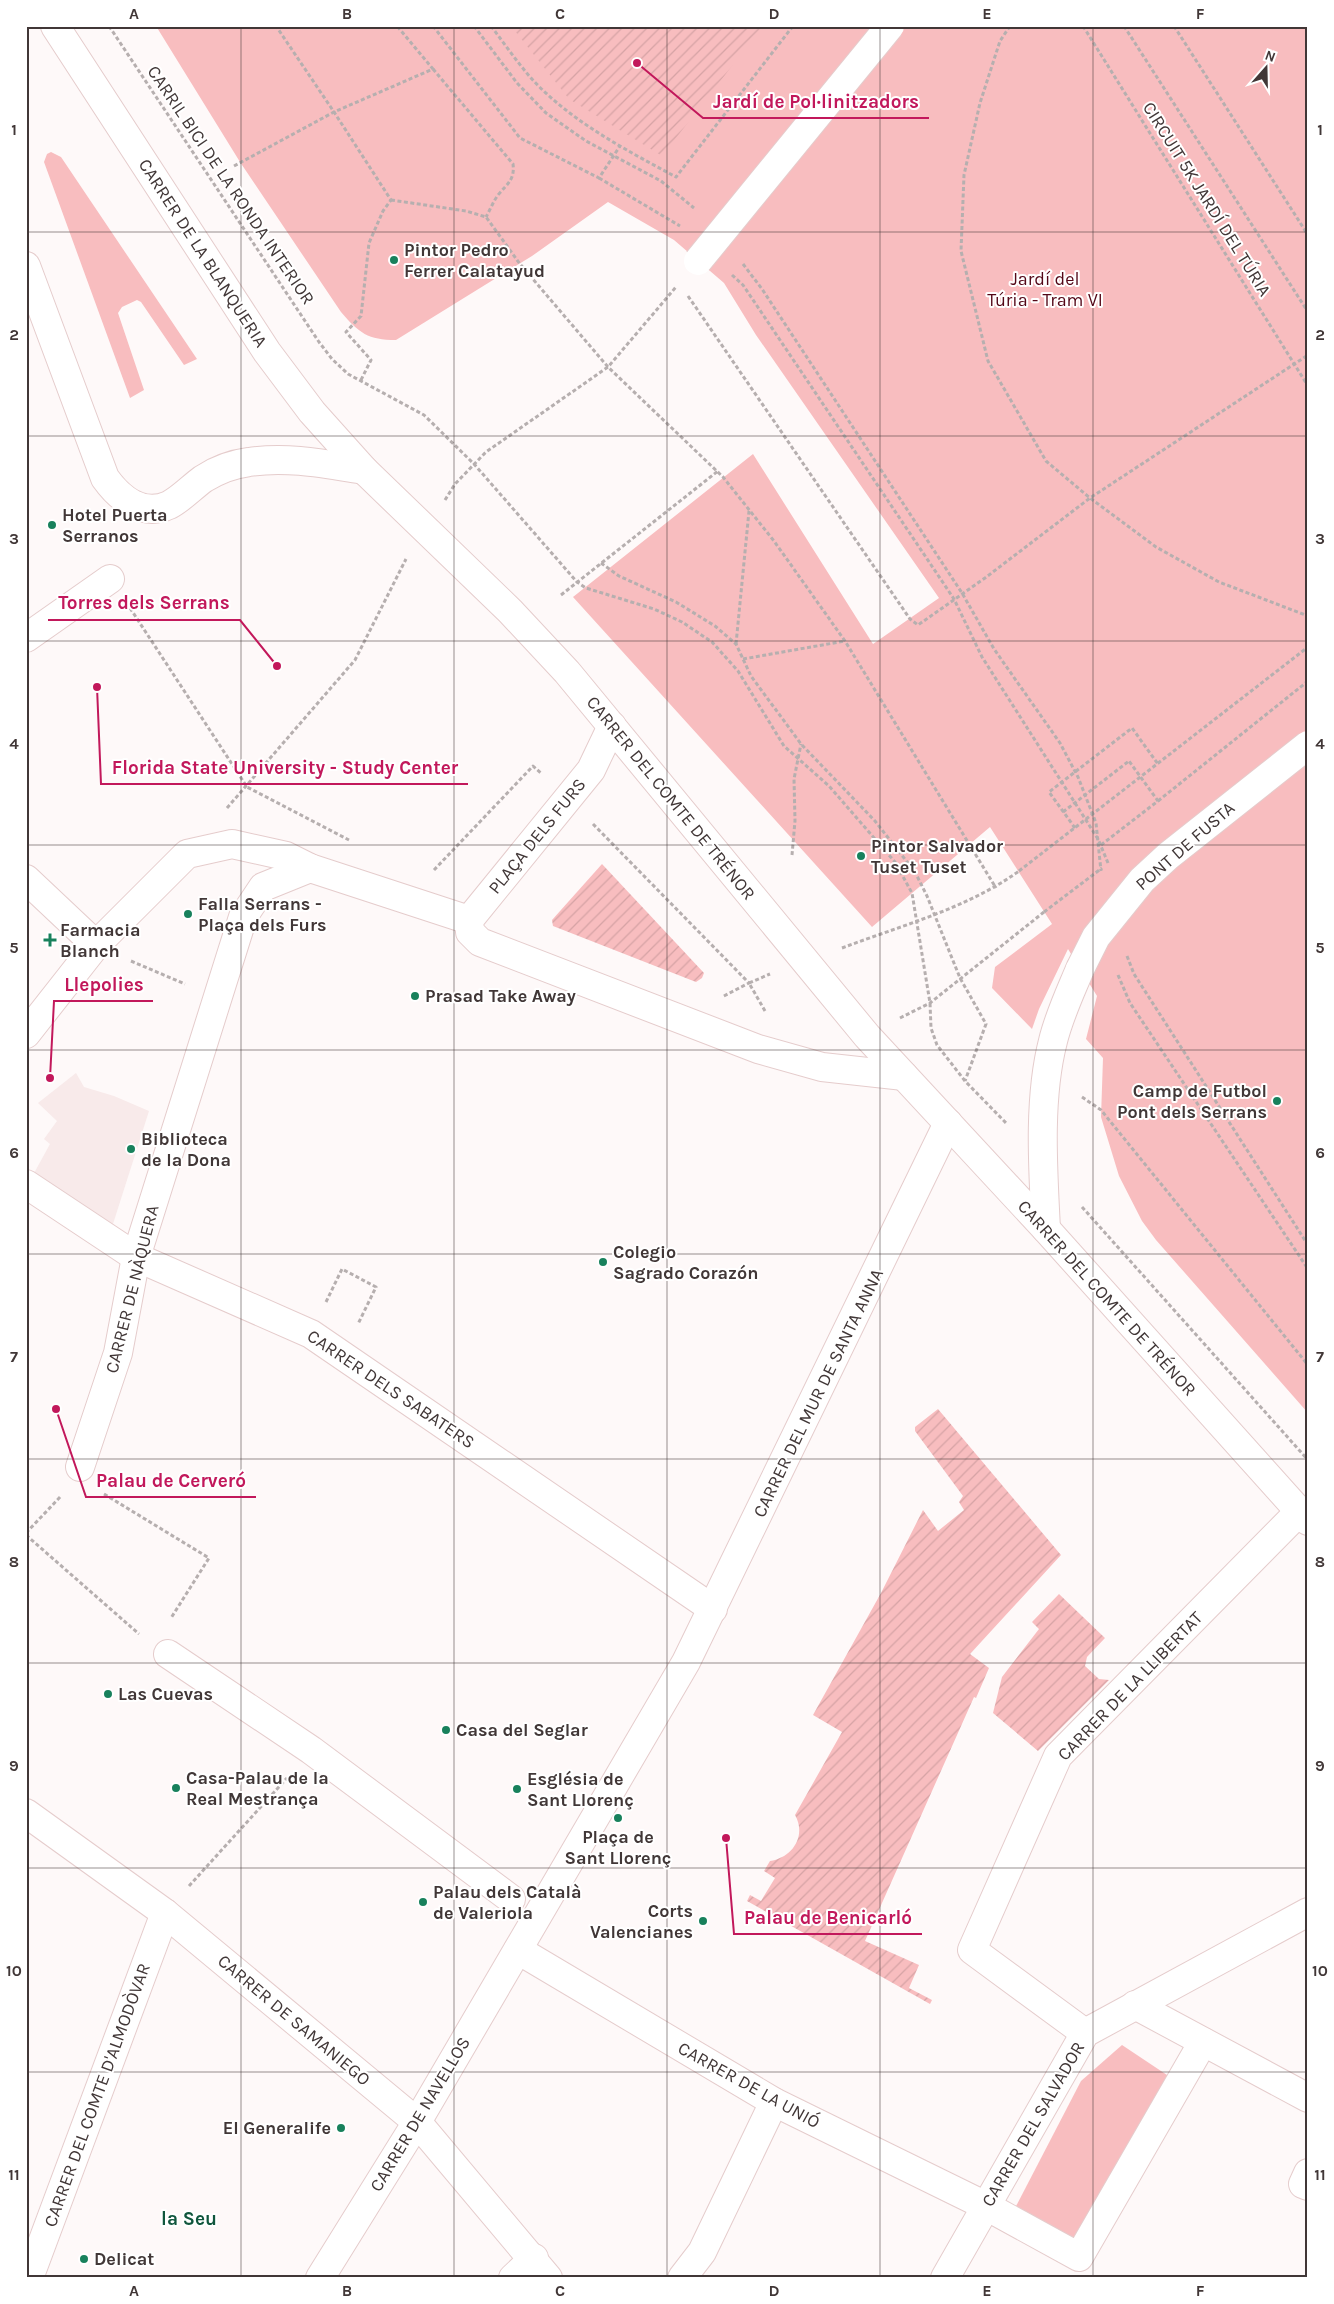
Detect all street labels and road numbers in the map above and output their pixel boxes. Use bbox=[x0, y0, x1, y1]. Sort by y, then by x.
street label: CARRIL BICI DE LA RONDA INTERIOR bbox=[143, 61, 319, 309]
street label: CIRCUIT 5K JARDÍ DEL TÚRIA bbox=[1138, 97, 1277, 300]
street label: CARRER DE LA BLANQUERIA bbox=[134, 155, 272, 351]
street label: CARRER DEL COMTE DE TRÉNOR bbox=[582, 691, 761, 904]
street label: PLAÇA DELS FURS bbox=[483, 773, 591, 899]
street label: PONT DE FUSTA bbox=[1131, 797, 1239, 895]
street label: CARRER DEL COMTE DE TRÉNOR bbox=[1013, 1195, 1202, 1401]
street label: CARRER DE NÀQUERA bbox=[99, 1202, 164, 1375]
street label: CARRER DEL MUR DE SANTA ANNA bbox=[748, 1265, 888, 1521]
street label: CARRER DELS SABATERS bbox=[303, 1325, 479, 1453]
street label: CARRER DE LA LLIBERTAT bbox=[1053, 1607, 1207, 1765]
street label: CARRER DE SAMANIEGO bbox=[213, 1950, 375, 2090]
street label: CARRER DEL COMTE D'ALMODÒVAR bbox=[38, 1960, 155, 2230]
street label: CARRER DE NAVELLOS bbox=[365, 2033, 475, 2195]
street label: CARRER DE LA UNIÓ bbox=[674, 2036, 824, 2133]
street label: CARRER DEL SALVADOR bbox=[977, 2038, 1089, 2210]

